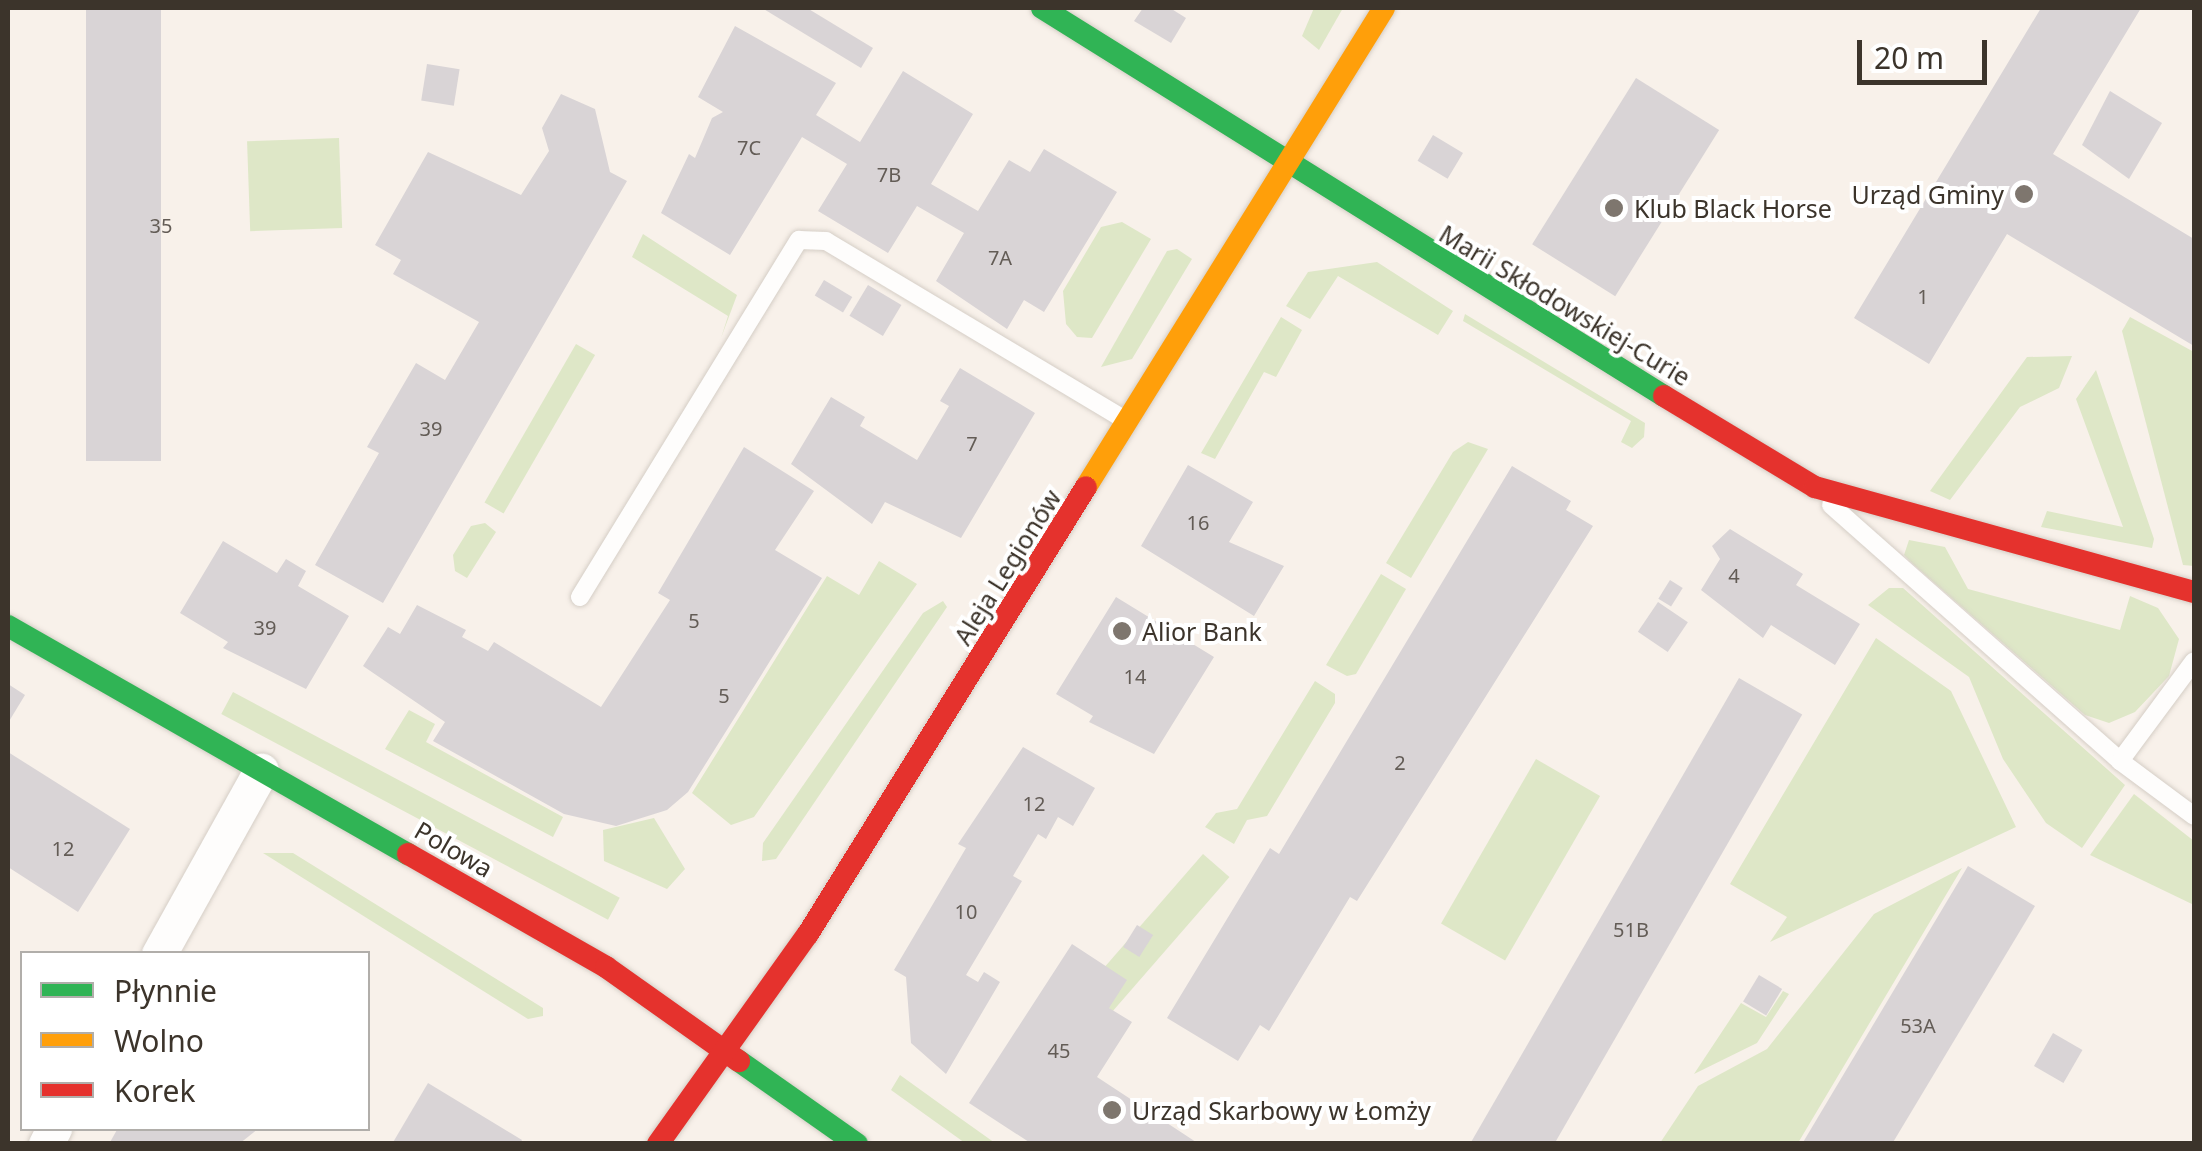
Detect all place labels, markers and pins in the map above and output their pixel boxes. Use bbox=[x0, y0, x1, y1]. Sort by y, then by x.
place label: Urząd Gminy bbox=[1852, 179, 2004, 209]
marker: Urząd Gminy bbox=[2013, 183, 2035, 205]
place label: Klub Black Horse bbox=[1634, 193, 1832, 223]
marker: Klub Black Horse bbox=[1603, 197, 1625, 219]
place label: Alior Bank bbox=[1142, 616, 1262, 646]
marker: Alior Bank bbox=[1111, 620, 1133, 642]
place label: Urząd Skarbowy w Łomży bbox=[1132, 1095, 1431, 1125]
marker: Urząd Skarbowy w Łomży bbox=[1101, 1099, 1123, 1121]

